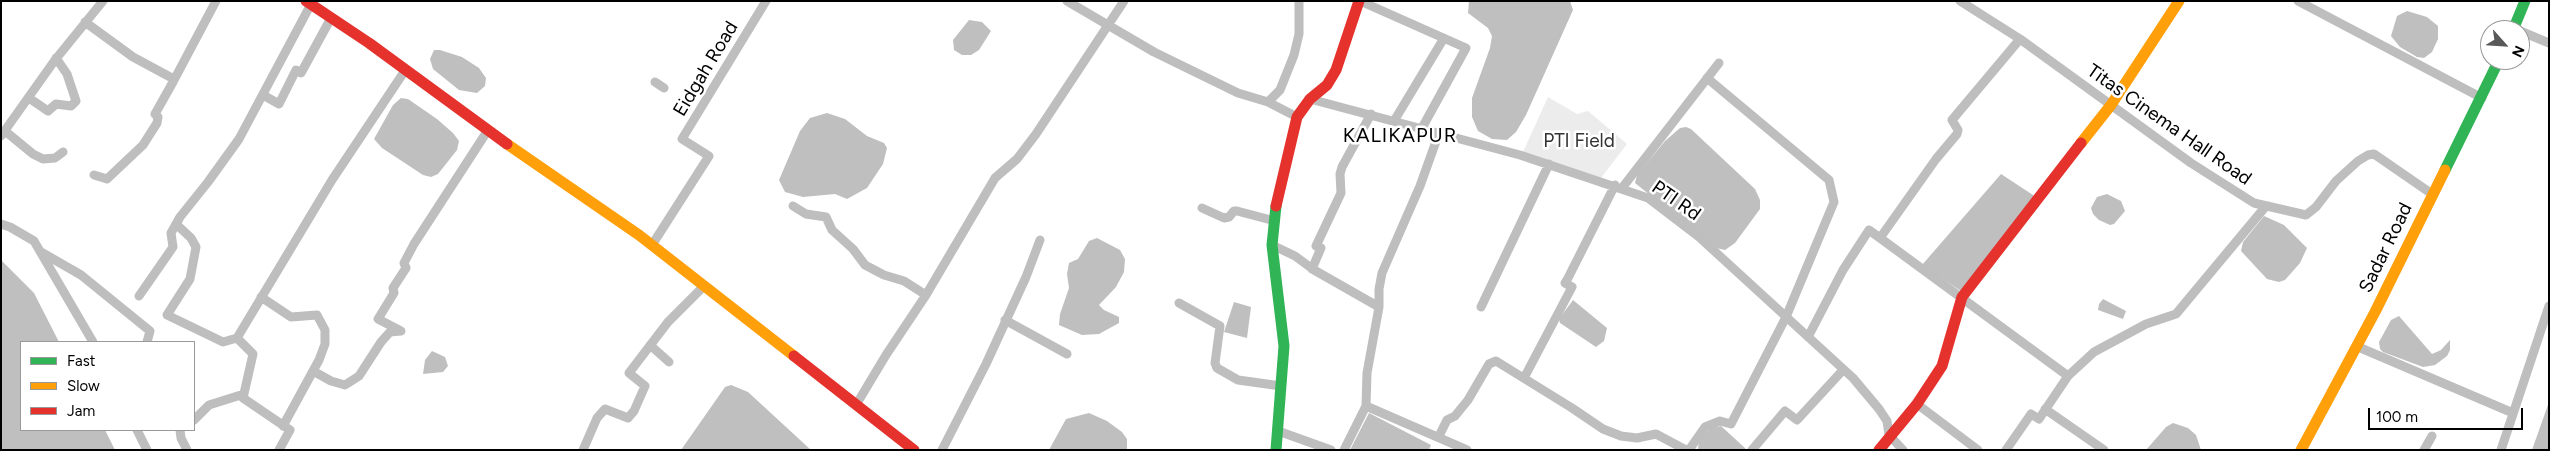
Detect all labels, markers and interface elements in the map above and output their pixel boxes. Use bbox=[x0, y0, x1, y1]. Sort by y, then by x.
street label: Eidgah Road bbox=[669, 17, 743, 121]
north arrow bbox=[2480, 20, 2530, 70]
text: N bbox=[2508, 43, 2528, 60]
street label: Titas Cinema Hall Road bbox=[2082, 60, 2256, 190]
district label: KALIKAPUR bbox=[1342, 124, 1458, 148]
park label: PTI Field bbox=[1543, 130, 1615, 152]
street label: PTI Rd bbox=[1647, 176, 1705, 226]
street label: Sadar Road bbox=[2354, 199, 2418, 297]
legend bbox=[20, 341, 195, 431]
text: Fast bbox=[67, 352, 95, 370]
text: Slow bbox=[67, 377, 100, 395]
scale bar bbox=[2370, 398, 2525, 430]
text: Jam bbox=[67, 402, 95, 420]
text: 100 m bbox=[2376, 408, 2418, 426]

